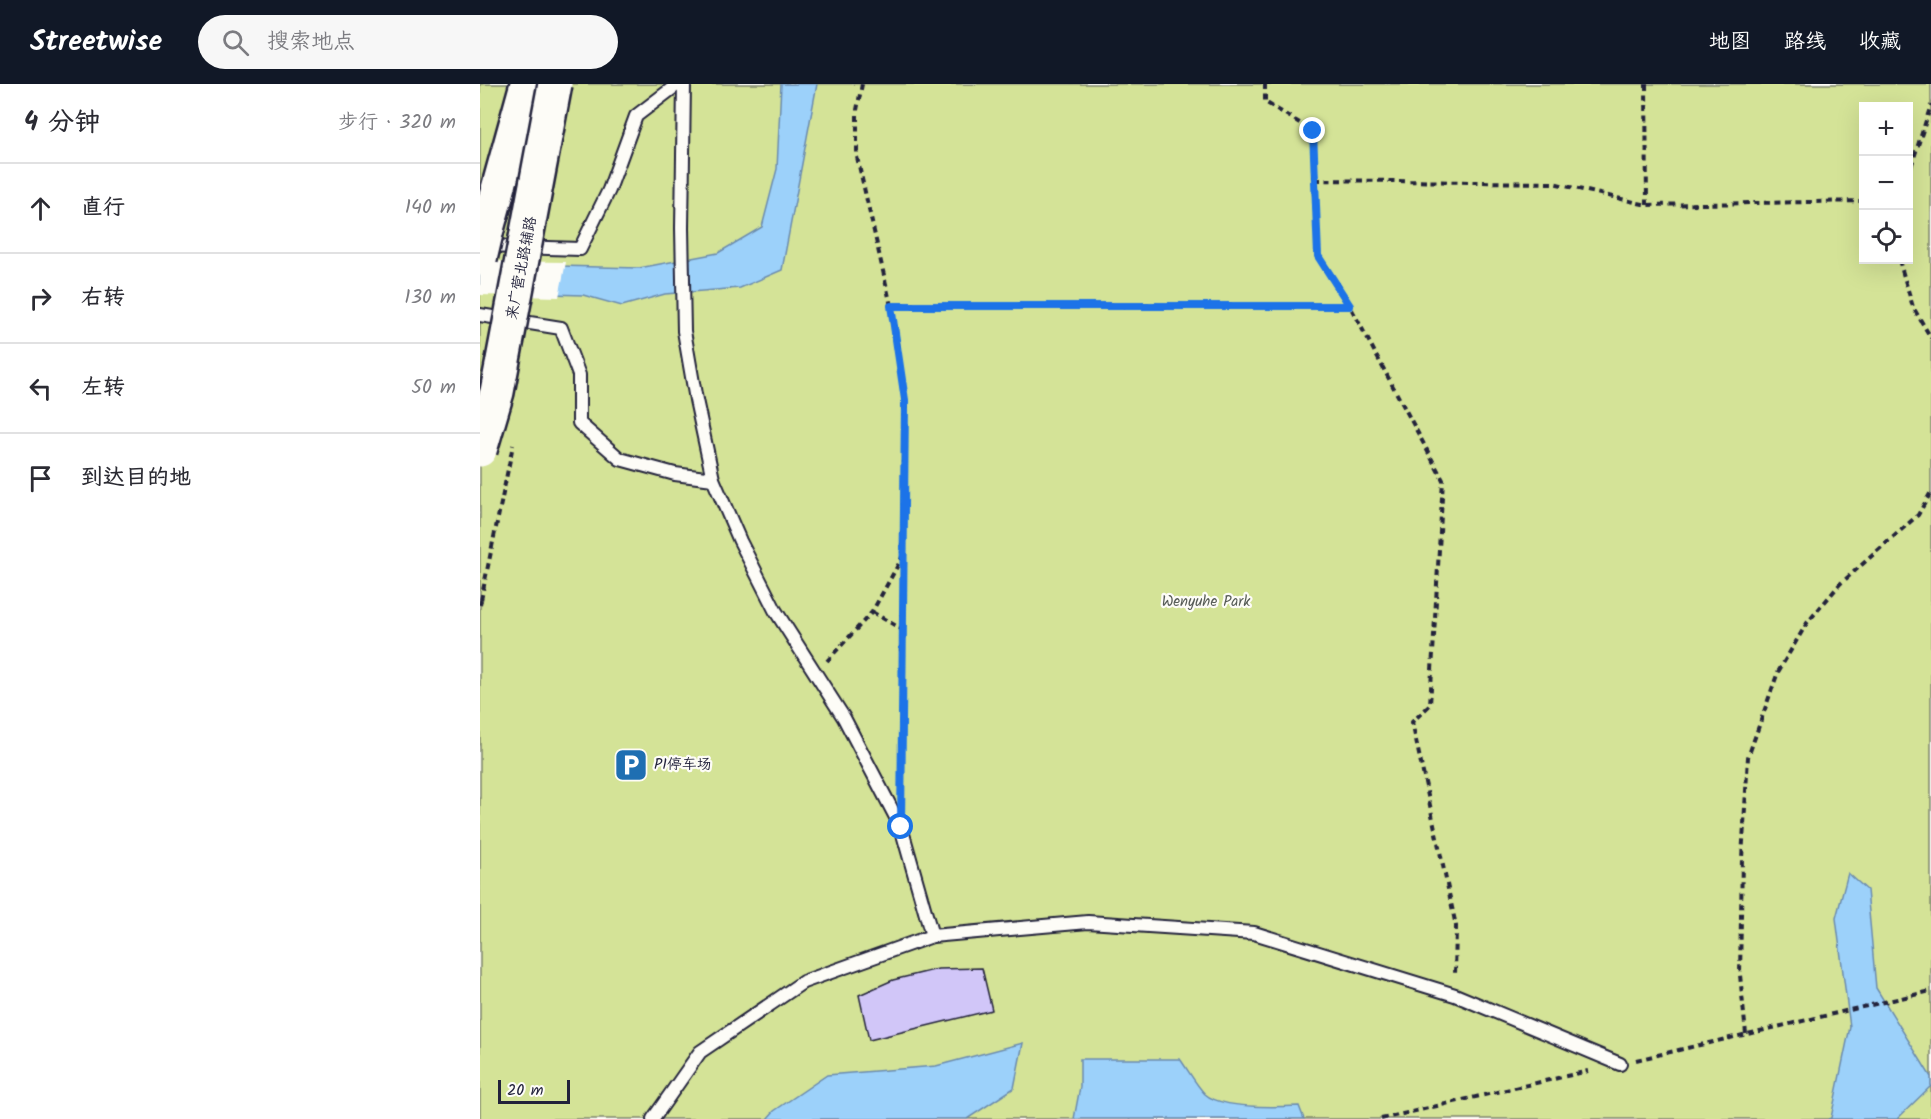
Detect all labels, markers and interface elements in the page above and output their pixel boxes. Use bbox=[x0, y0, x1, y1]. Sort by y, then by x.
search box bbox=[198, 15, 618, 69]
text: Streetwise bbox=[30, 20, 162, 65]
text: 搜索地点 bbox=[267, 25, 355, 60]
icon: search bbox=[219, 26, 252, 59]
text: 地图 bbox=[1709, 26, 1751, 59]
text: 路线 bbox=[1784, 26, 1826, 59]
text: 收藏 bbox=[1859, 26, 1901, 59]
text: 4 分钟 bbox=[24, 102, 100, 144]
map controls bbox=[1859, 102, 1913, 264]
button: + bbox=[1859, 102, 1913, 156]
text: 步行 · 320 m bbox=[338, 107, 456, 139]
route end bbox=[1299, 117, 1325, 143]
button: − bbox=[1859, 156, 1913, 210]
text: 直行 bbox=[81, 191, 125, 226]
icon: ahead bbox=[24, 192, 57, 225]
text: 140 m bbox=[405, 192, 456, 224]
button: locate bbox=[1859, 210, 1913, 264]
street label: 来广营北路辅路 bbox=[500, 214, 544, 322]
text: 右转 bbox=[81, 281, 125, 316]
icon: right bbox=[24, 282, 57, 315]
text: 130 m bbox=[404, 282, 456, 314]
text: 左转 bbox=[81, 371, 125, 406]
icon: left bbox=[24, 372, 57, 405]
text: 50 m bbox=[411, 372, 456, 404]
text: 到达目的地 bbox=[81, 461, 191, 496]
icon: arrive bbox=[24, 462, 57, 495]
park label: Wenyuhe Park bbox=[1162, 590, 1251, 614]
parking icon: P1停车场 bbox=[613, 747, 649, 783]
place label: P1停车场 bbox=[654, 753, 712, 777]
route start bbox=[887, 813, 913, 839]
scale bar bbox=[498, 1077, 570, 1104]
text: 20 m bbox=[507, 1078, 543, 1103]

